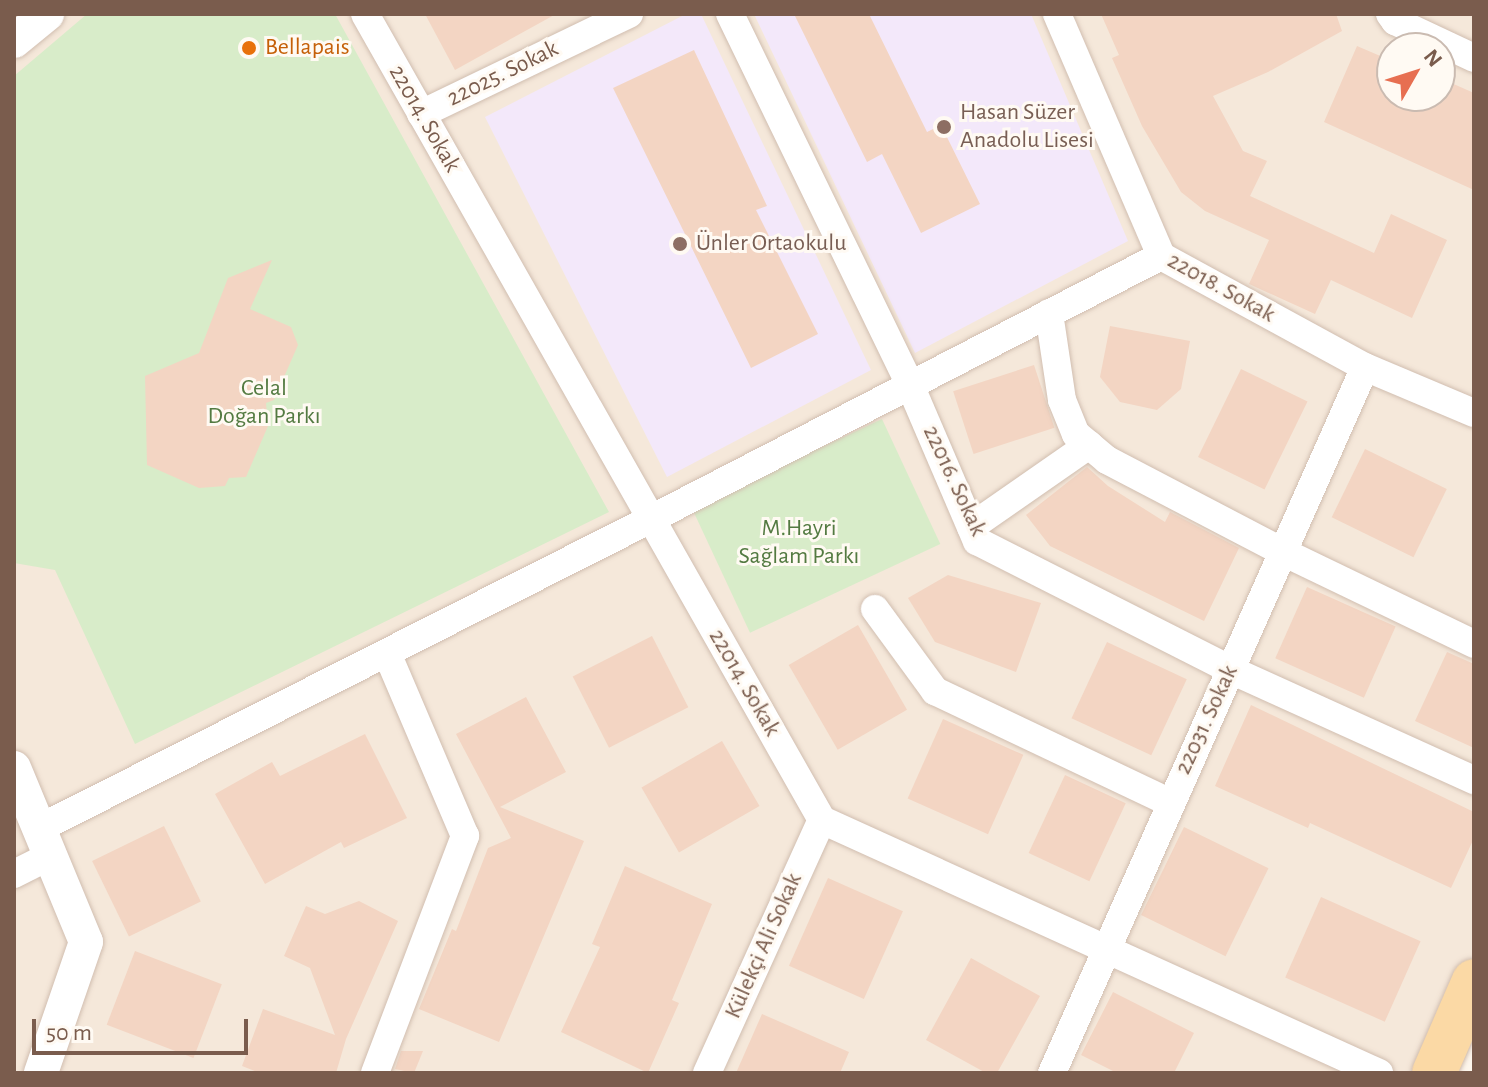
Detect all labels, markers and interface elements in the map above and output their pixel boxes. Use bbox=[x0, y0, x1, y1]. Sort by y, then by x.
north arrow bbox=[1376, 32, 1456, 112]
place label: Bellapais bbox=[265, 34, 350, 62]
street label: 22025. Sokak bbox=[443, 35, 563, 113]
marker: Bellapais bbox=[240, 39, 258, 57]
text: N bbox=[1420, 45, 1446, 71]
street label: 22014. Sokak bbox=[382, 60, 466, 178]
place label: Hasan Süzer Anadolu Lisesi bbox=[960, 99, 1094, 155]
marker: Hasan Süzer Anadolu Lisesi bbox=[935, 118, 953, 136]
place label: Ünler Ortaokulu bbox=[696, 230, 846, 258]
marker: Ünler Ortaokulu bbox=[671, 235, 689, 253]
street label: 22018. Sokak bbox=[1162, 247, 1280, 329]
park label: Celal Doğan Parkı bbox=[207, 375, 321, 431]
street label: 22016. Sokak bbox=[916, 421, 992, 541]
park label: M.Hayri Sağlam Parkı bbox=[739, 515, 859, 571]
street label: 22014. Sokak bbox=[702, 624, 786, 742]
street label: 22031. Sokak bbox=[1169, 661, 1245, 779]
street label: Külekçi Ali Sokak bbox=[719, 869, 809, 1023]
scale bar bbox=[36, 1003, 252, 1053]
text: 50 m bbox=[46, 1021, 92, 1045]

